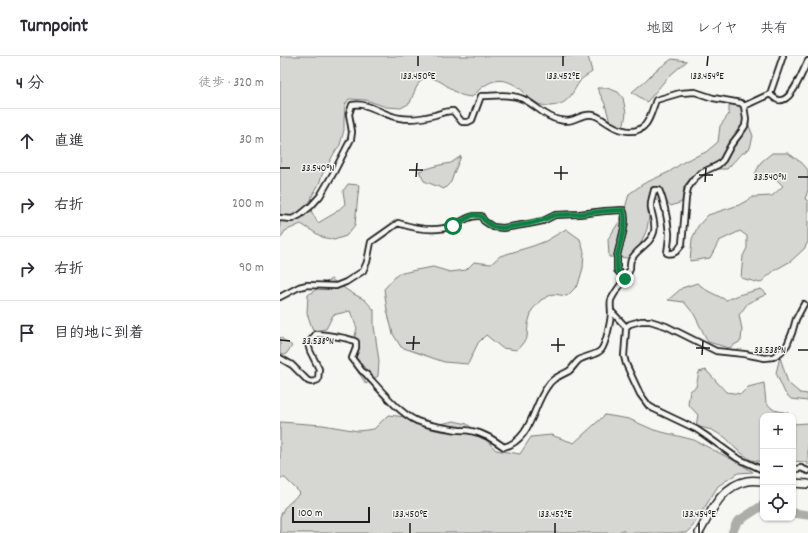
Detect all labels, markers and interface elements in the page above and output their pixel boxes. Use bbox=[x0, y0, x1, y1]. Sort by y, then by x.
text: Turnpoint bbox=[20, 14, 88, 41]
text: 地図 bbox=[647, 19, 675, 39]
text: レイヤ bbox=[697, 19, 738, 39]
text: 共有 bbox=[760, 19, 788, 39]
text: 133.450°E bbox=[401, 70, 436, 84]
text: 133.452°E bbox=[546, 70, 580, 84]
text: 133.454°E bbox=[690, 70, 724, 84]
text: 4 分 bbox=[16, 73, 44, 97]
text: 徒歩 · 320 m bbox=[199, 74, 264, 93]
icon: ahead bbox=[16, 130, 38, 152]
text: 直進 bbox=[54, 131, 84, 153]
text: 30 m bbox=[239, 131, 264, 150]
text: 33.540°N bbox=[302, 162, 335, 176]
text: 33.540°N bbox=[754, 171, 787, 185]
icon: right bbox=[16, 194, 38, 216]
text: 右折 bbox=[54, 195, 84, 217]
text: 200 m bbox=[232, 195, 264, 214]
route start bbox=[444, 217, 462, 235]
icon: right bbox=[16, 258, 38, 280]
text: 右折 bbox=[54, 259, 84, 281]
text: 90 m bbox=[239, 259, 264, 278]
route end bbox=[616, 270, 634, 288]
icon: arrive bbox=[16, 322, 38, 344]
text: 目的地に到着 bbox=[54, 323, 144, 345]
text: 33.538°N bbox=[302, 335, 334, 349]
text: 33.538°N bbox=[754, 344, 786, 358]
map controls bbox=[760, 413, 796, 521]
button: + bbox=[760, 413, 796, 449]
button: − bbox=[760, 449, 796, 485]
button: locate bbox=[760, 485, 796, 521]
scale bar bbox=[292, 505, 370, 524]
text: 100 m bbox=[298, 506, 322, 522]
text: 133.450°E bbox=[393, 508, 428, 522]
text: 133.452°E bbox=[538, 508, 572, 522]
text: 133.454°E bbox=[682, 508, 716, 522]

